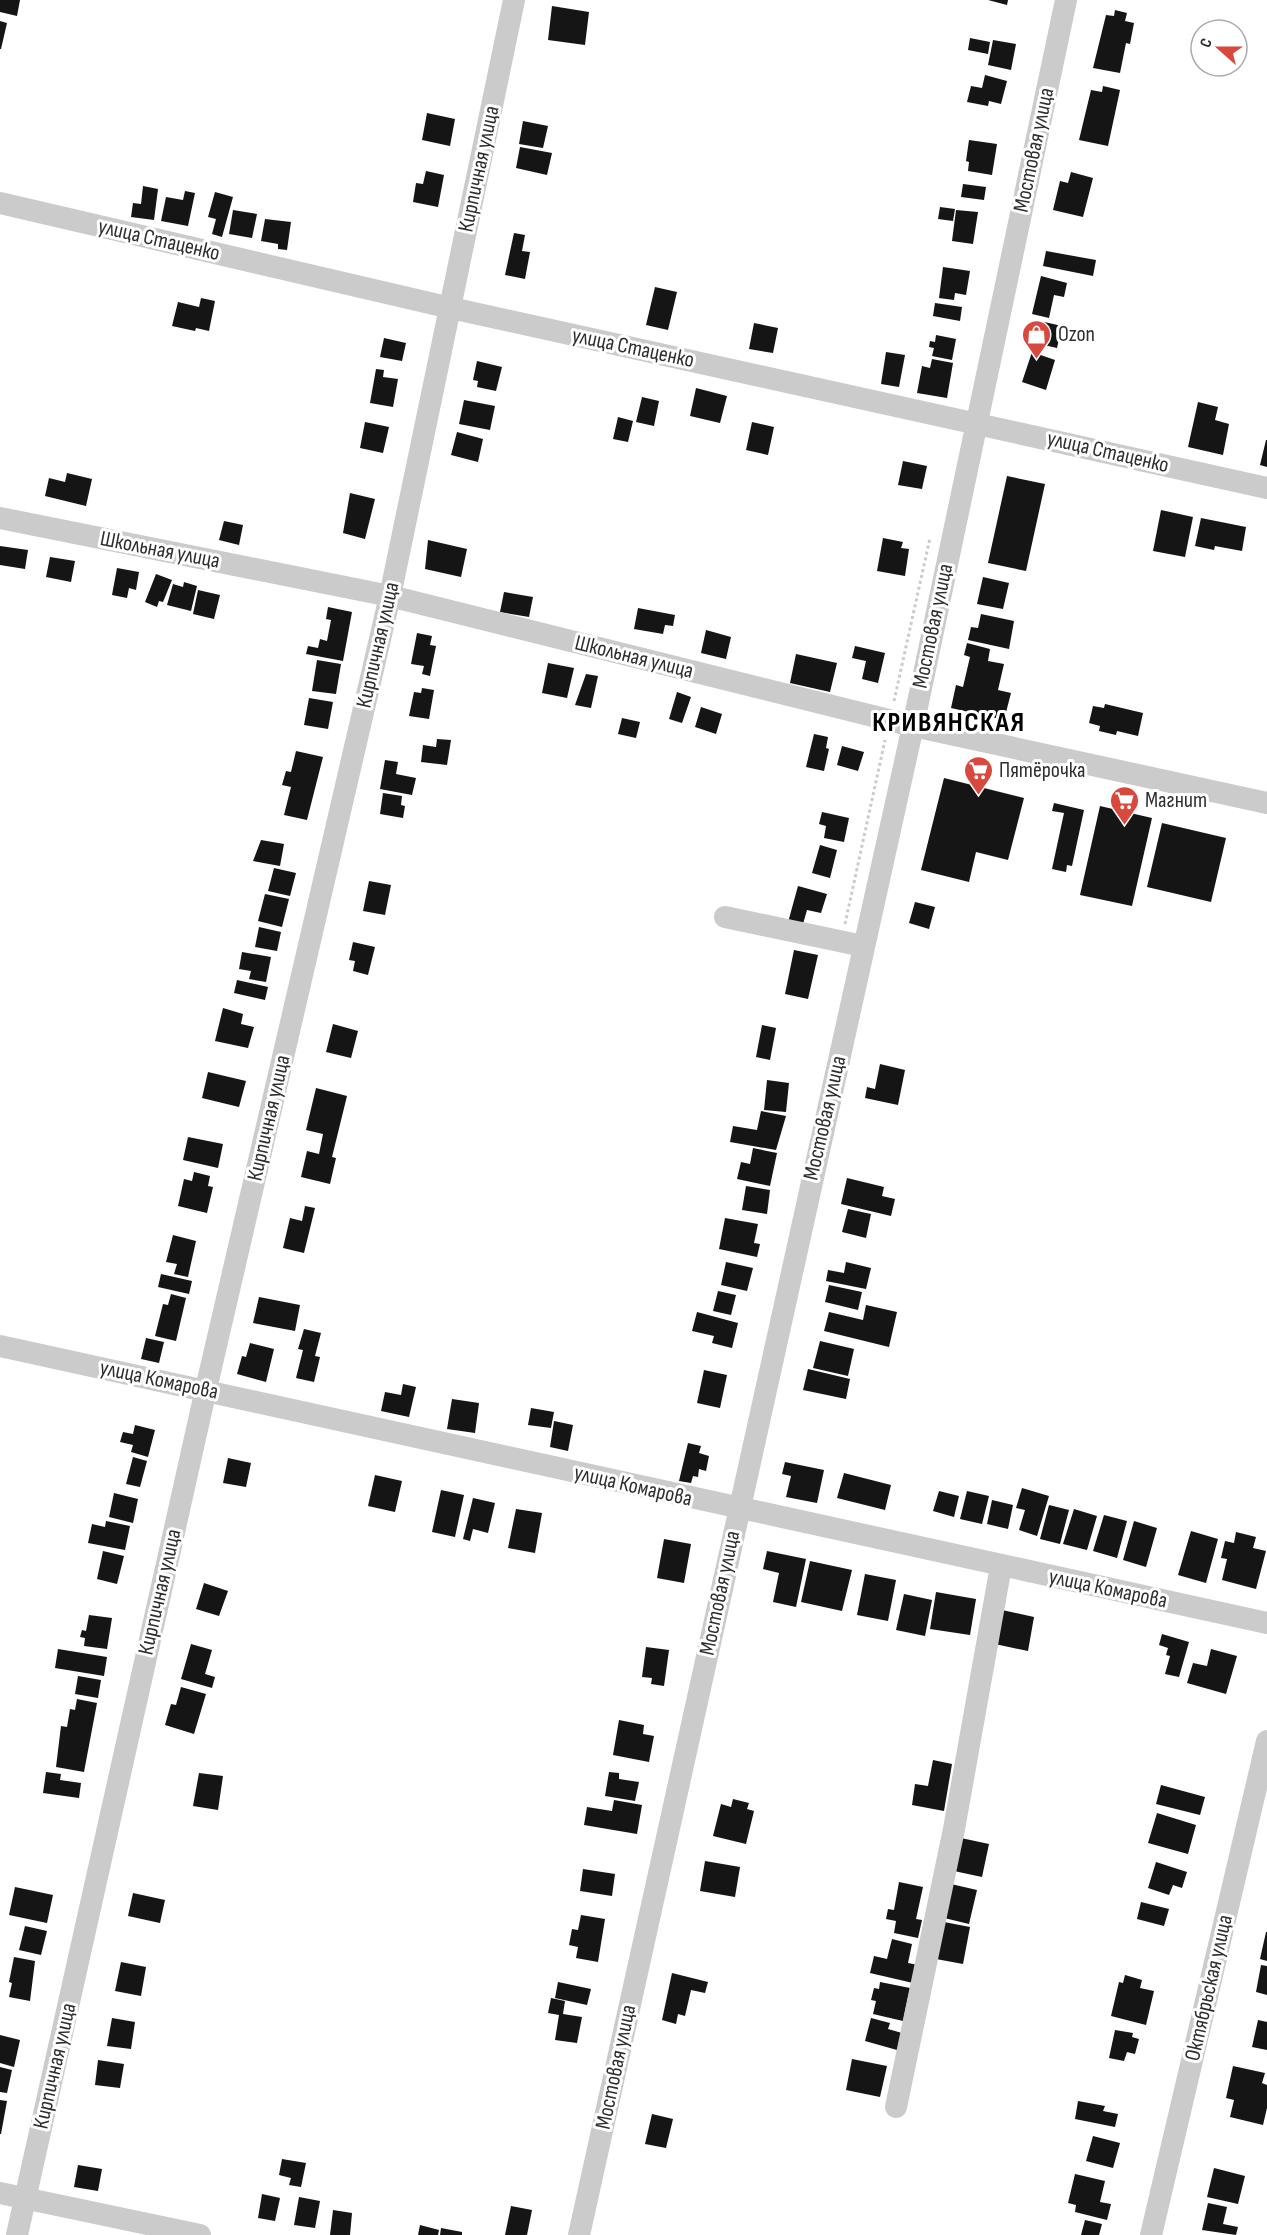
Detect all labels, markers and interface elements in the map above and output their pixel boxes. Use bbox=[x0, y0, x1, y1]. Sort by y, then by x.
north arrow bbox=[1189, 18, 1249, 78]
text: С bbox=[1196, 36, 1217, 50]
street label: Мостовая улица bbox=[1008, 85, 1060, 215]
street label: Кирпичная улица bbox=[452, 103, 506, 235]
street label: улица Стаценко bbox=[96, 213, 222, 267]
shop icon: Ozon bbox=[1021, 318, 1053, 360]
place label: Ozon bbox=[1058, 321, 1095, 348]
street label: улица Стаценко bbox=[570, 322, 696, 374]
street label: улица Стаценко bbox=[1045, 425, 1171, 479]
street label: Школьная улица bbox=[98, 525, 222, 575]
street label: Мостовая улица bbox=[907, 561, 959, 691]
street label: Кирпичная улица bbox=[350, 579, 406, 711]
street label: Школьная улица bbox=[572, 629, 696, 685]
district label: КРИВЯНСКАЯ bbox=[872, 706, 1026, 739]
supermarket icon: Пятёрочка bbox=[962, 754, 994, 796]
place label: Пятёрочка bbox=[999, 757, 1086, 784]
supermarket icon: Магнит bbox=[1108, 784, 1140, 826]
place label: Магнит bbox=[1145, 787, 1207, 814]
street label: Кирпичная улица bbox=[241, 1052, 297, 1184]
street label: Мостовая улица bbox=[798, 1053, 852, 1183]
street label: улица Комарова bbox=[97, 1354, 221, 1406]
street label: улица Комарова bbox=[571, 1459, 695, 1513]
street label: Кирпичная улица bbox=[132, 1526, 188, 1658]
street label: Мостовая улица bbox=[694, 1528, 746, 1658]
street label: улица Комарова bbox=[1046, 1563, 1170, 1615]
street label: Октябрьская улица bbox=[1179, 1912, 1239, 2064]
street label: Кирпичная улица bbox=[27, 2000, 83, 2132]
street label: Мостовая улица bbox=[590, 2002, 642, 2132]

